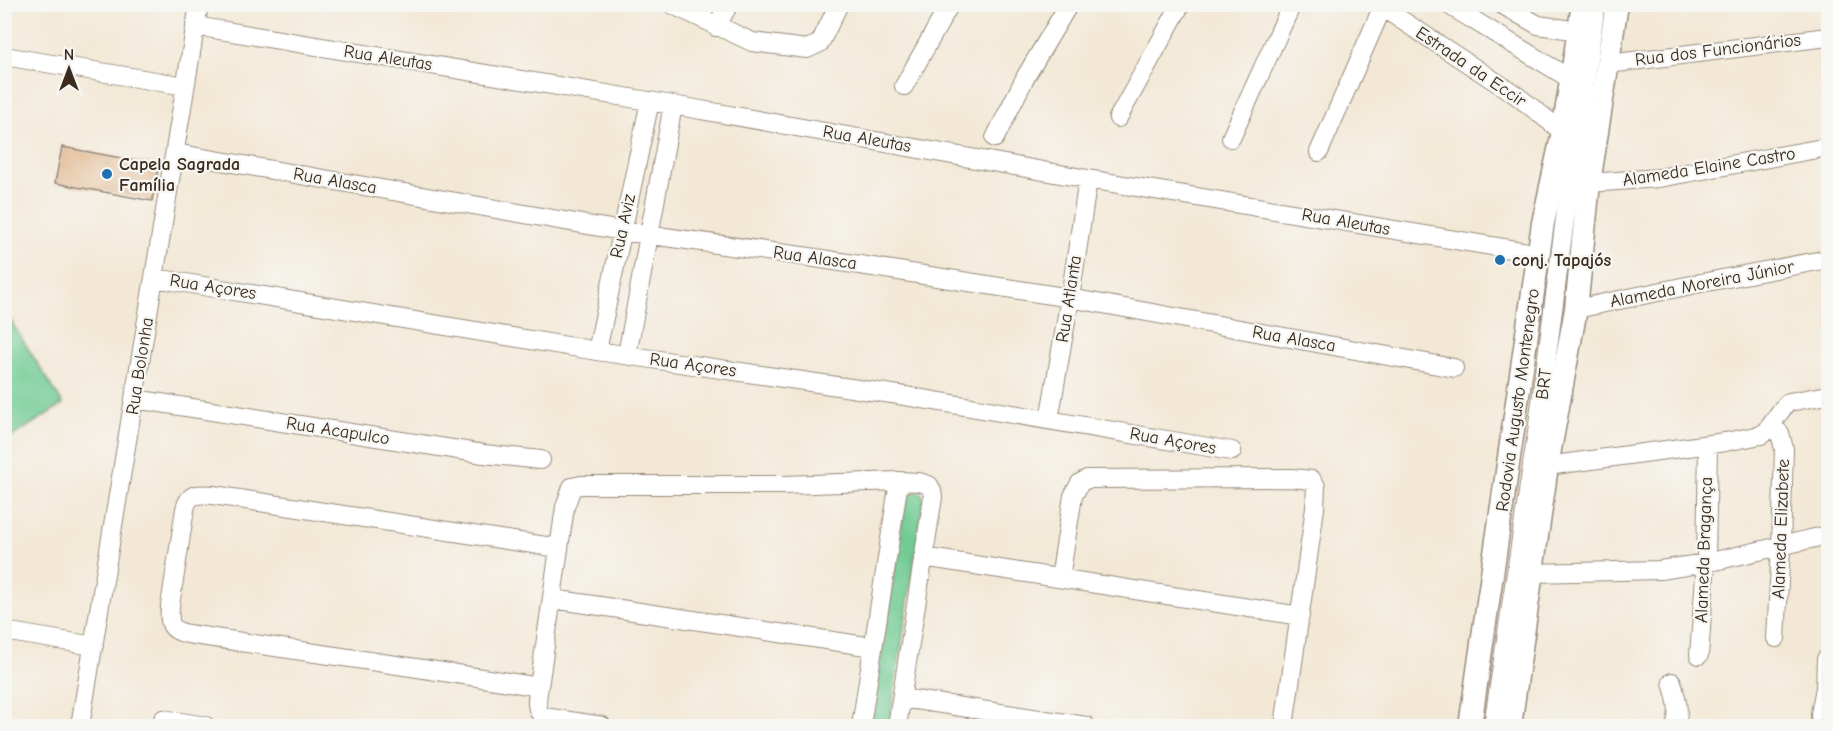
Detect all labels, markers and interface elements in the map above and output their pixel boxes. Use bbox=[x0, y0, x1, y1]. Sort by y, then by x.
street label: Estrada da Eccir bbox=[1412, 22, 1531, 112]
street label: Rua dos Funcionários bbox=[1634, 29, 1802, 71]
north arrow bbox=[39, 39, 99, 99]
street label: Rua Aleutas bbox=[342, 41, 434, 75]
text: N bbox=[64, 46, 74, 64]
street label: Rua Aleutas bbox=[821, 121, 913, 157]
street label: Alameda Elaine Castro bbox=[1621, 143, 1797, 191]
place label: Capela Sagrada Família bbox=[119, 154, 240, 196]
street label: Rua Alasca bbox=[292, 163, 378, 199]
marker: Capela Sagrada Família bbox=[100, 167, 114, 181]
street label: Rua Aviz bbox=[606, 192, 640, 260]
street label: Rua Aleutas bbox=[1300, 204, 1392, 240]
street label: Rua Alasca bbox=[772, 242, 858, 274]
place label: conj. Tapajós bbox=[1512, 250, 1612, 271]
marker: conj. Tapajós bbox=[1493, 253, 1507, 267]
street label: Rua Atlanta bbox=[1052, 254, 1086, 344]
street label: Alameda Moreira Júnior bbox=[1608, 256, 1797, 312]
street label: Rua Açores bbox=[168, 270, 258, 304]
street label: Rodovia Augusto Montenegro bbox=[1492, 287, 1544, 513]
street label: Rua Bolonha bbox=[122, 316, 158, 416]
street label: Rua Alasca bbox=[1251, 321, 1337, 357]
street label: Rua Açores bbox=[648, 349, 738, 381]
street label: BRT bbox=[1532, 367, 1556, 401]
street label: Rua Acapulco bbox=[285, 412, 391, 450]
street label: Rua Açores bbox=[1128, 423, 1218, 459]
street label: Alameda Elizabete bbox=[1768, 459, 1794, 599]
street label: Alameda Bragança bbox=[1691, 476, 1717, 624]

